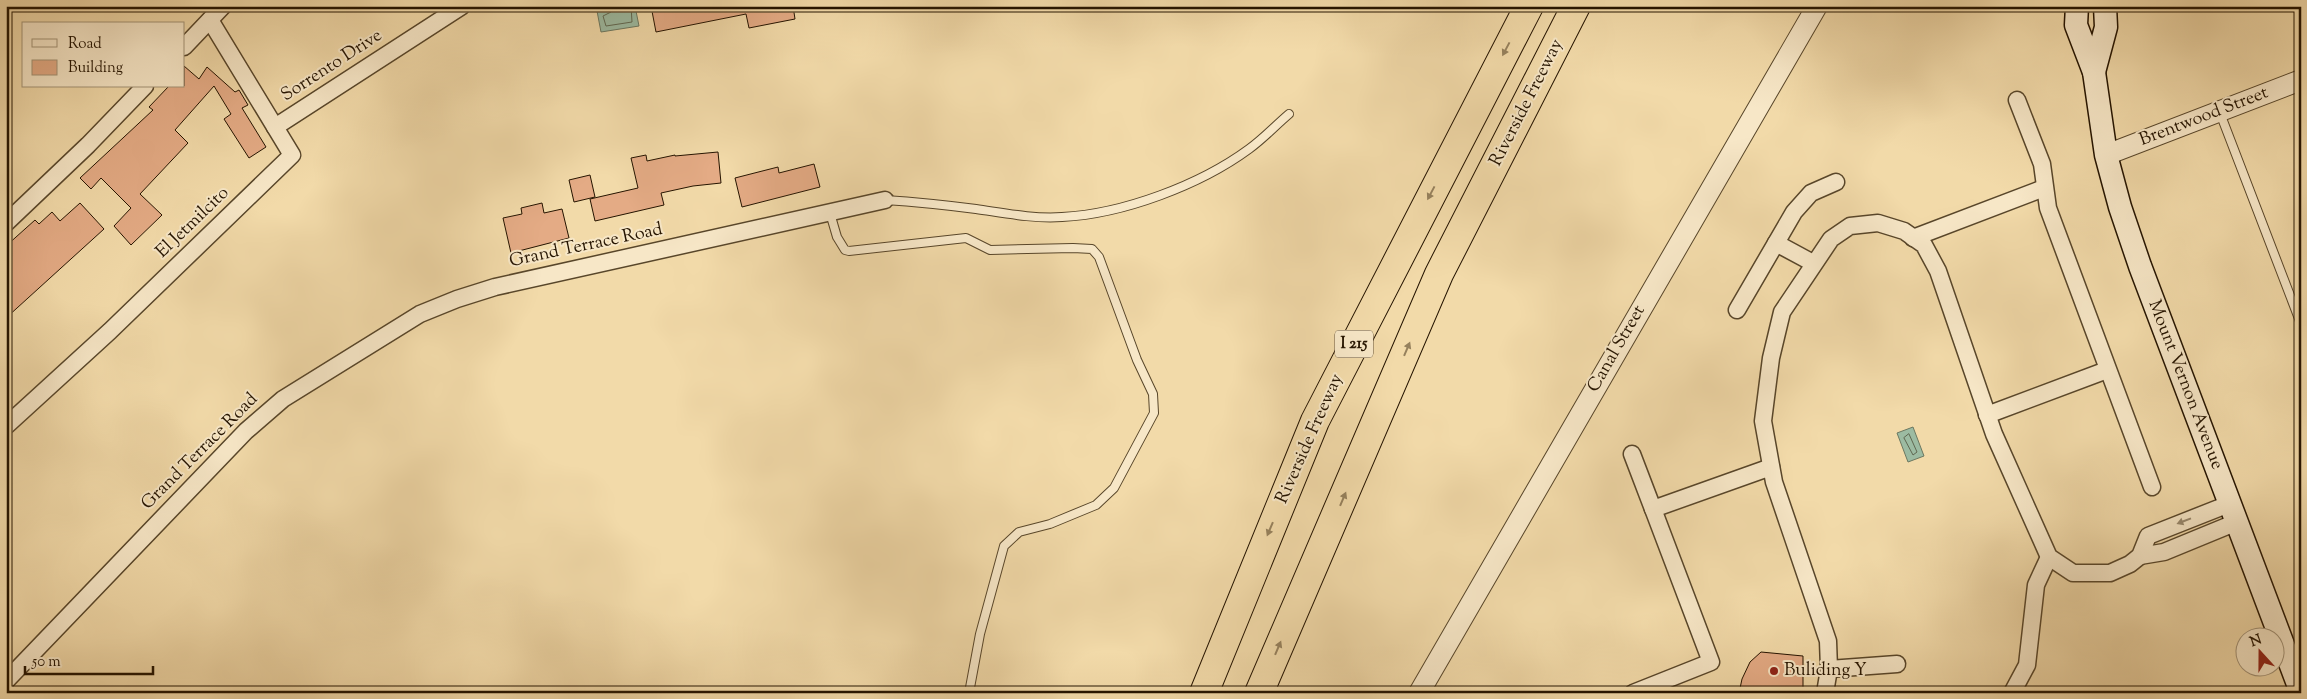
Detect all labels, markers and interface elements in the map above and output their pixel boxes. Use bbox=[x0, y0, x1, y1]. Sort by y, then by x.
legend bbox=[22, 22, 185, 88]
street label: Sorrento Drive bbox=[276, 23, 388, 109]
text: Road bbox=[68, 34, 102, 55]
street label: Riverside Freeway bbox=[1484, 35, 1570, 171]
one-way arrow bbox=[1502, 42, 1510, 57]
text: Building bbox=[68, 58, 123, 79]
street label: Brentwood Street bbox=[2136, 80, 2272, 154]
street label: El Jetmilcito bbox=[150, 181, 236, 265]
one-way arrow bbox=[1427, 186, 1435, 201]
street label: Grand Terrace Road bbox=[507, 217, 665, 275]
street label: Mount Vernon Avenue bbox=[2141, 296, 2229, 474]
street label: Canal Street bbox=[1582, 301, 1652, 397]
road number: I 215 bbox=[1335, 330, 1373, 358]
one-way arrow bbox=[1403, 342, 1411, 356]
street label: Riverside Freeway bbox=[1270, 370, 1350, 508]
street label: Grand Terrace Road bbox=[136, 388, 264, 516]
one-way arrow bbox=[1339, 492, 1347, 506]
one-way arrow bbox=[2176, 517, 2191, 525]
one-way arrow bbox=[1266, 522, 1274, 536]
north arrow bbox=[2234, 626, 2284, 676]
text: N bbox=[2247, 630, 2265, 653]
one-way arrow bbox=[1275, 641, 1283, 655]
scale bar bbox=[25, 644, 152, 676]
text: 50 m bbox=[31, 652, 61, 673]
place label: Buliding Y bbox=[1784, 658, 1867, 684]
marker: Buliding Y bbox=[1768, 665, 1780, 677]

